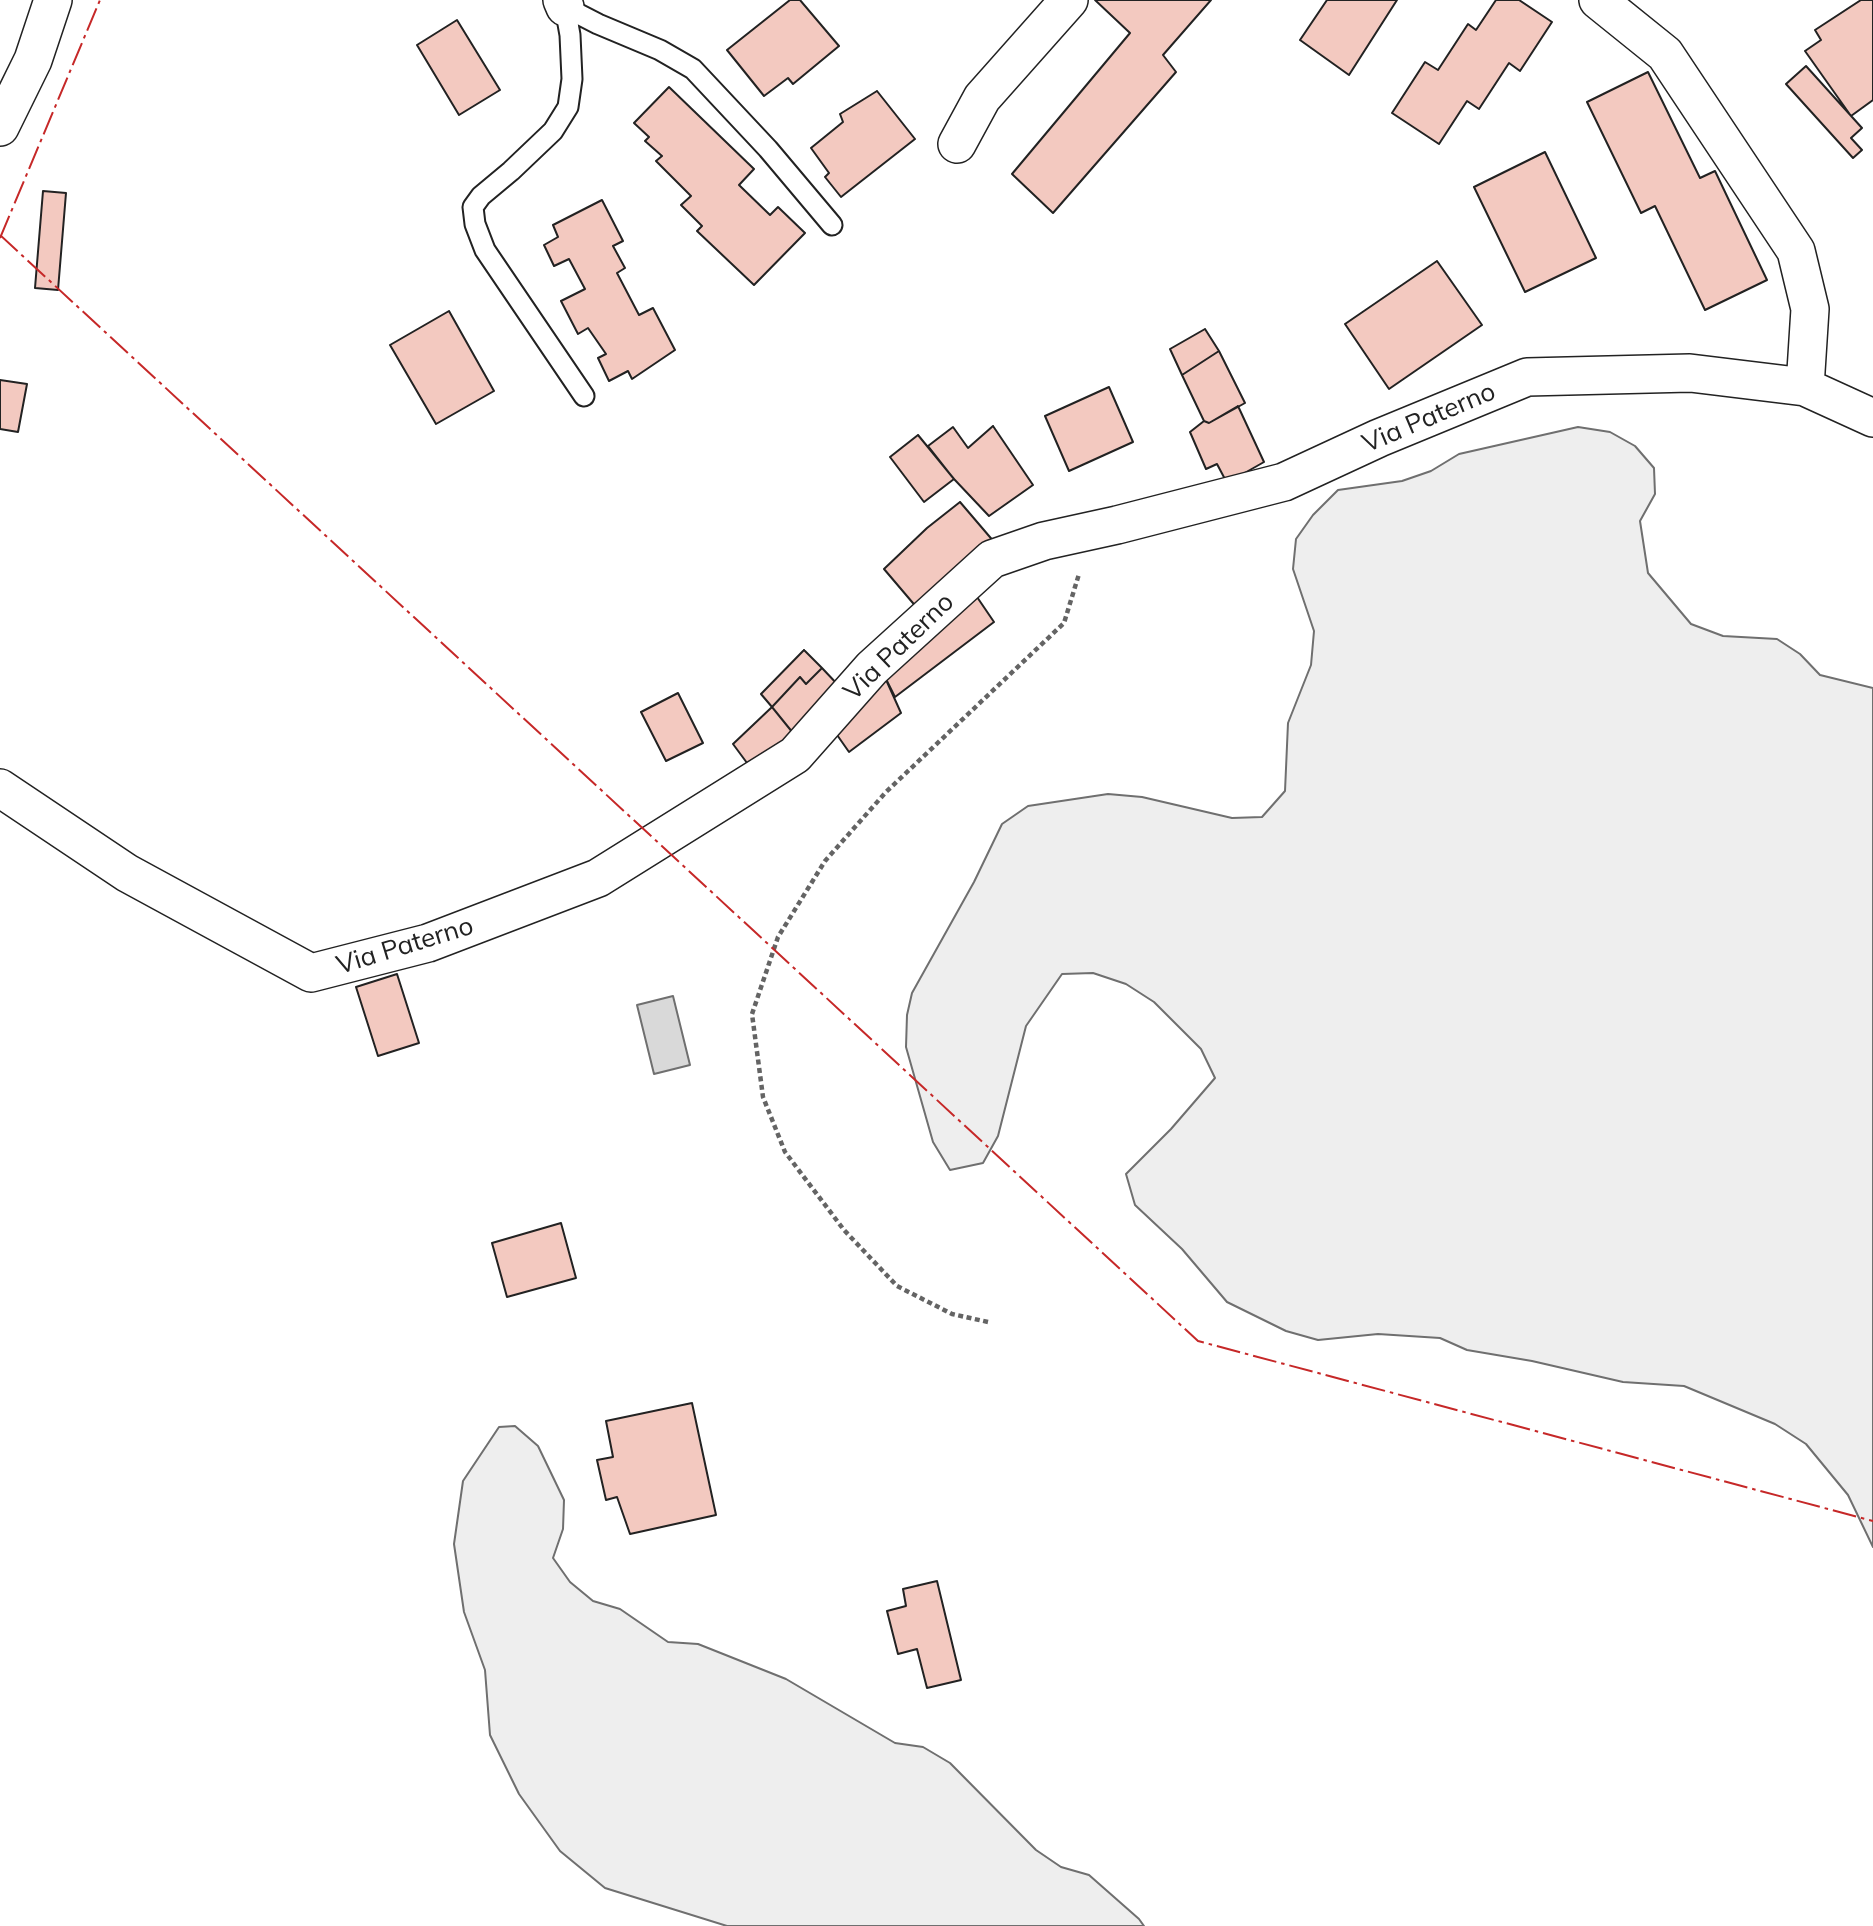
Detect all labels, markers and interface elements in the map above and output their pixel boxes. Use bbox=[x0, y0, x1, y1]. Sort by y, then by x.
street label: Via Paterno bbox=[1358, 376, 1500, 460]
street label: Via Paterno bbox=[837, 587, 961, 707]
street label: Via Paterno bbox=[333, 910, 477, 982]

